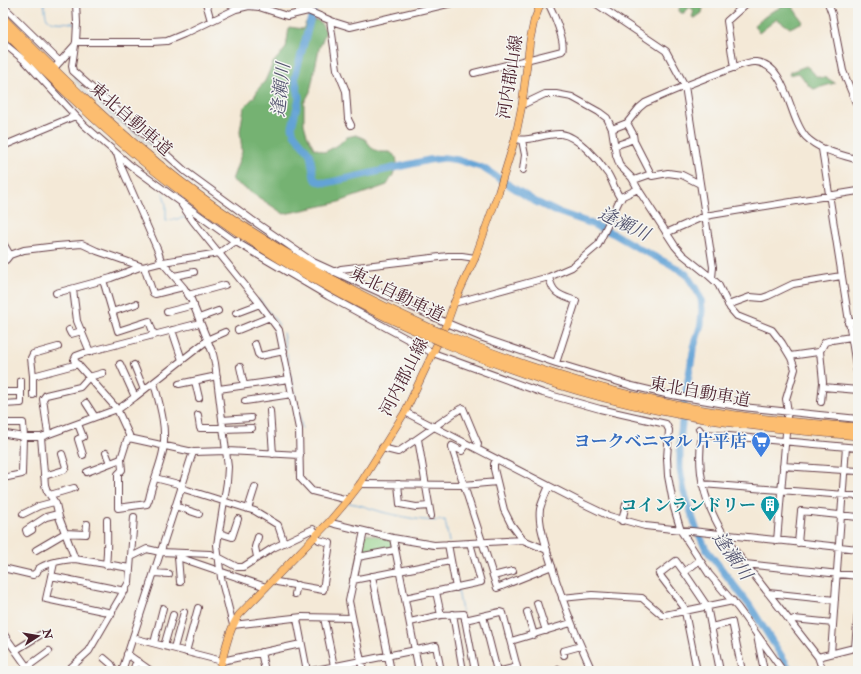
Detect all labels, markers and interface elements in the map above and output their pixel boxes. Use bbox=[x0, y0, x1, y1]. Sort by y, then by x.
street label: 河内郡山線 bbox=[493, 33, 527, 121]
water label: 逢瀬川 bbox=[267, 60, 295, 118]
street label: 東北自動車道 bbox=[86, 78, 176, 160]
water label: 逢瀬川 bbox=[595, 202, 655, 247]
street label: 東北自動車道 bbox=[347, 262, 447, 326]
street label: 河内郡山線 bbox=[375, 334, 433, 420]
street label: 東北自動車道 bbox=[648, 373, 752, 411]
supermarket icon: ヨークベニマル 片平店 bbox=[750, 430, 772, 458]
place label: ヨークベニマル 片平店 bbox=[573, 431, 747, 452]
building icon: コインランドリー bbox=[759, 494, 781, 522]
place label: コインランドリー bbox=[621, 495, 756, 516]
water label: 逢瀬川 bbox=[707, 527, 758, 586]
north arrow bbox=[18, 616, 58, 656]
text: N bbox=[40, 627, 55, 641]

